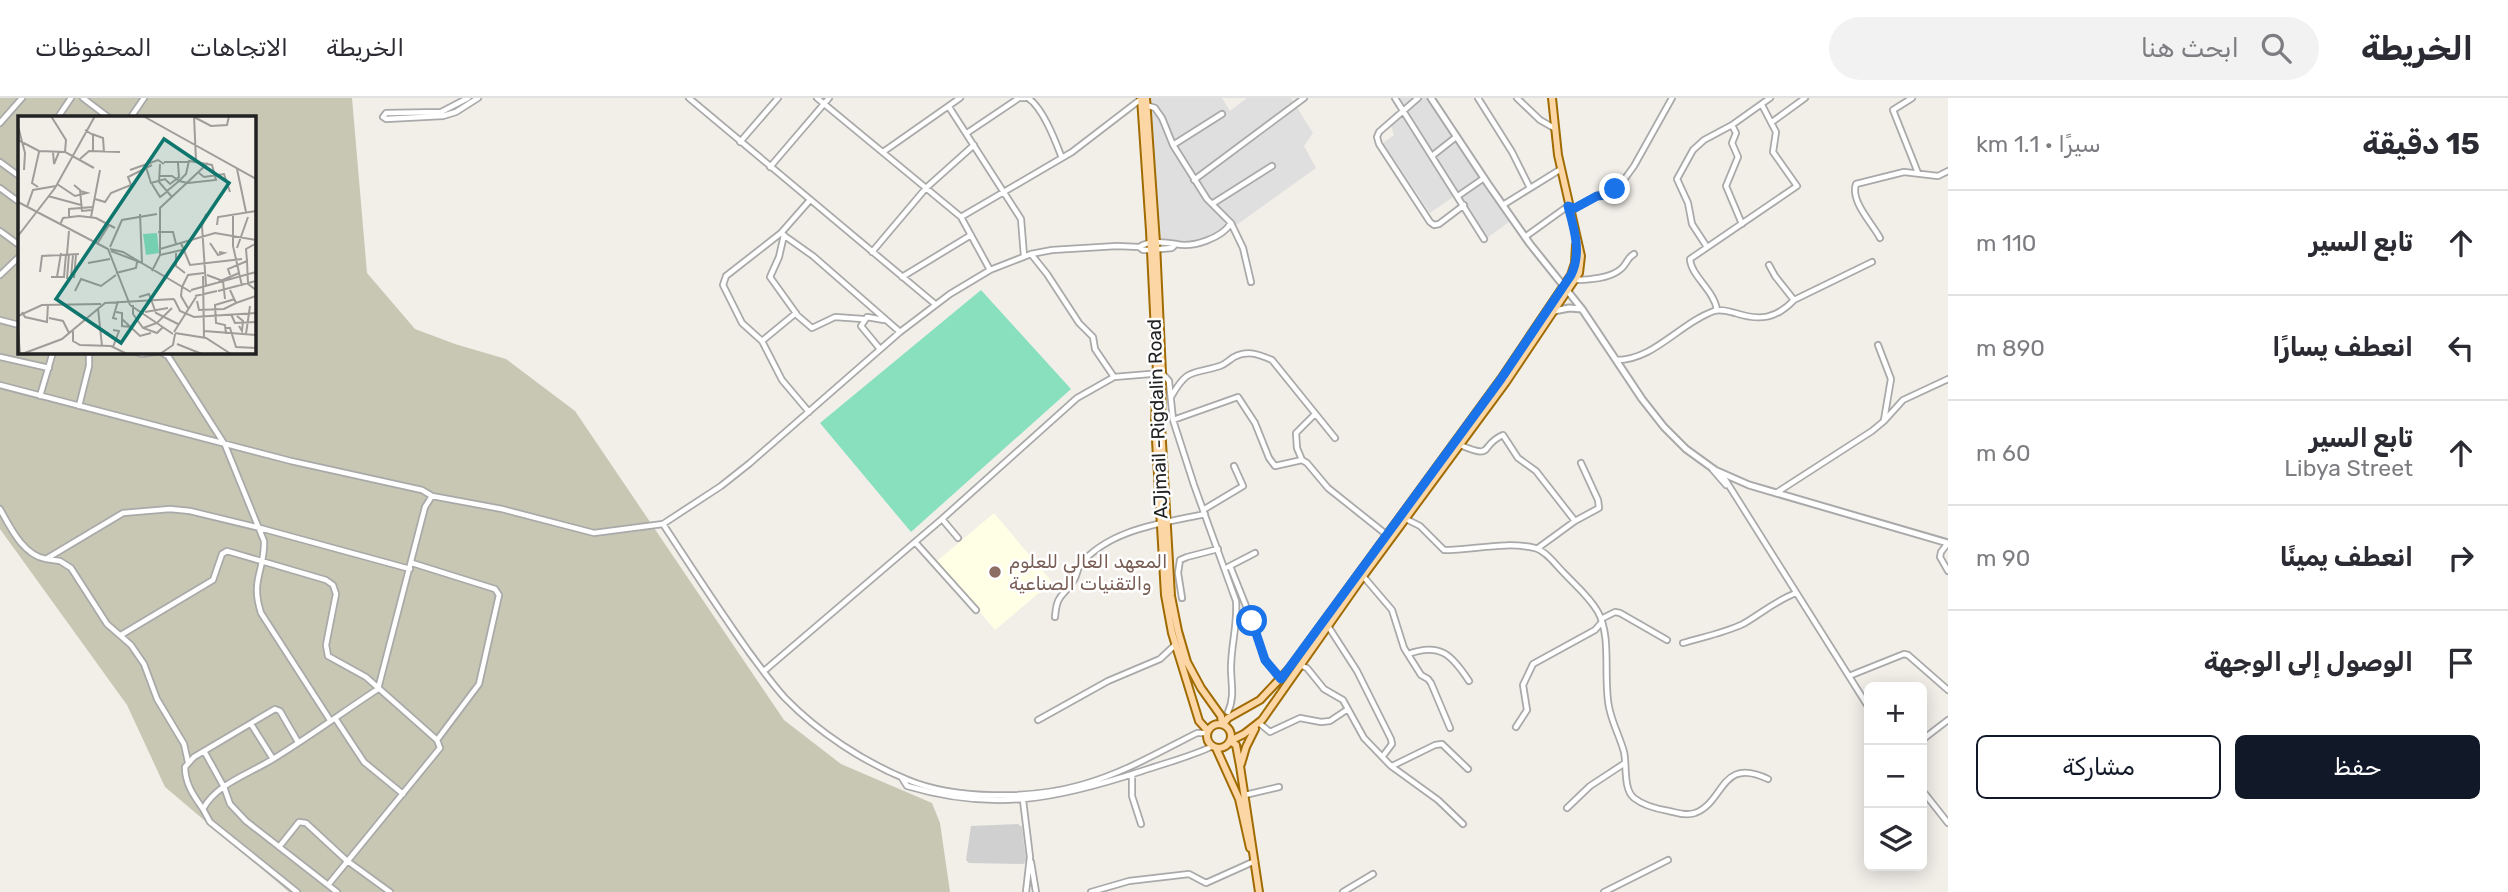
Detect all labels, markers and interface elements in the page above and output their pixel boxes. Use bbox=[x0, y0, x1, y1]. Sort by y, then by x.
search box bbox=[1829, 17, 2319, 80]
icon: search bbox=[2257, 29, 2295, 67]
text: الخريطة bbox=[2361, 29, 2473, 68]
text: ابحث هنا bbox=[2141, 33, 2239, 64]
text: المحفوظات bbox=[35, 34, 152, 62]
text: الاتجاهات bbox=[190, 34, 288, 62]
text: الخريطة bbox=[326, 34, 404, 62]
inset map bbox=[18, 116, 256, 354]
text: 15 دقيقة bbox=[2362, 126, 2480, 162]
text: سيرًا · 1.1 km bbox=[1976, 130, 2101, 158]
route end bbox=[1599, 173, 1630, 204]
icon: ahead bbox=[2442, 224, 2480, 262]
text: تابع السير bbox=[2309, 227, 2413, 258]
text: 110 m bbox=[1976, 229, 2036, 257]
street label: AJjmail -Rigdalin Road bbox=[1143, 318, 1172, 519]
icon: left bbox=[2442, 329, 2480, 367]
text: انعطف يسارًا bbox=[2272, 332, 2413, 363]
text: 890 m bbox=[1976, 334, 2045, 362]
text: تابع السير bbox=[2309, 423, 2413, 454]
icon: ahead bbox=[2442, 434, 2480, 472]
text: 60 m bbox=[1976, 439, 2031, 467]
text: Libya Street bbox=[2284, 454, 2413, 482]
icon: right bbox=[2442, 539, 2480, 577]
text: انعطف يمينًا bbox=[2280, 542, 2413, 573]
text: 90 m bbox=[1976, 544, 2030, 572]
place label: المعهد العالي للعلوم والتقنيات الصناعية bbox=[1009, 550, 1168, 595]
marker: المعهد العالي للعلوم والتقنيات الصناعية bbox=[987, 564, 1003, 580]
route start bbox=[1236, 605, 1267, 636]
icon: arrive bbox=[2442, 644, 2480, 682]
text: الوصول إلى الوجهة bbox=[2204, 647, 2413, 678]
map controls bbox=[1864, 682, 1927, 871]
button: + bbox=[1864, 682, 1927, 745]
button: مشاركة bbox=[1976, 735, 2221, 799]
button: حفظ bbox=[2235, 735, 2480, 799]
button: − bbox=[1864, 745, 1927, 808]
button: layers bbox=[1864, 808, 1927, 871]

